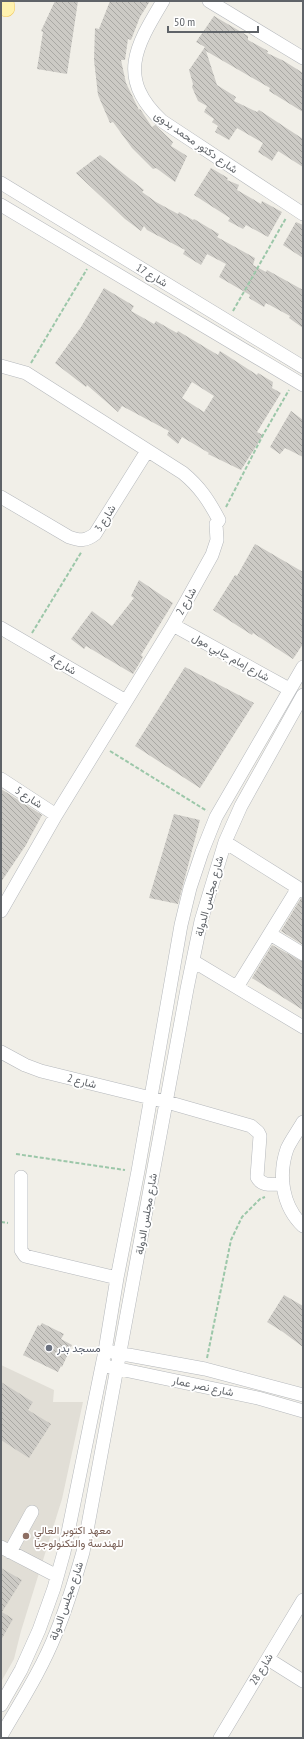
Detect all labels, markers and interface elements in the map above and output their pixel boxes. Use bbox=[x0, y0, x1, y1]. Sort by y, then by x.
scale bar bbox=[168, 8, 258, 34]
text: 50 m bbox=[174, 14, 195, 29]
street label: شارع دكتور محمد بدوى bbox=[151, 108, 241, 177]
street label: شارع 17 bbox=[133, 260, 171, 291]
street label: شارع 3 bbox=[91, 502, 120, 535]
street label: شارع 2 bbox=[173, 584, 200, 618]
street label: شارع إمام جابي مول bbox=[188, 630, 272, 687]
street label: شارع 4 bbox=[46, 650, 79, 679]
street label: شارع 5 bbox=[12, 783, 45, 812]
street label: شارع مجلس الدولة bbox=[192, 854, 227, 938]
street label: شارع 2 bbox=[66, 1071, 98, 1092]
street label: شارع مجلس الدولة bbox=[132, 1172, 161, 1256]
place label: مسجد بدر bbox=[56, 1341, 101, 1355]
marker: مسجد بدر bbox=[44, 1343, 54, 1353]
street label: شارع نصر عمار bbox=[170, 1372, 235, 1400]
place label: معهد اكتوبر العالي للهندسة والتكنولوجيا bbox=[34, 1523, 124, 1550]
marker: معهد اكتوبر العالي للهندسة والتكنولوجيا bbox=[21, 1531, 31, 1541]
street label: شارع مجلس الدولة bbox=[46, 1559, 87, 1643]
street label: شارع 28 bbox=[246, 1650, 277, 1688]

